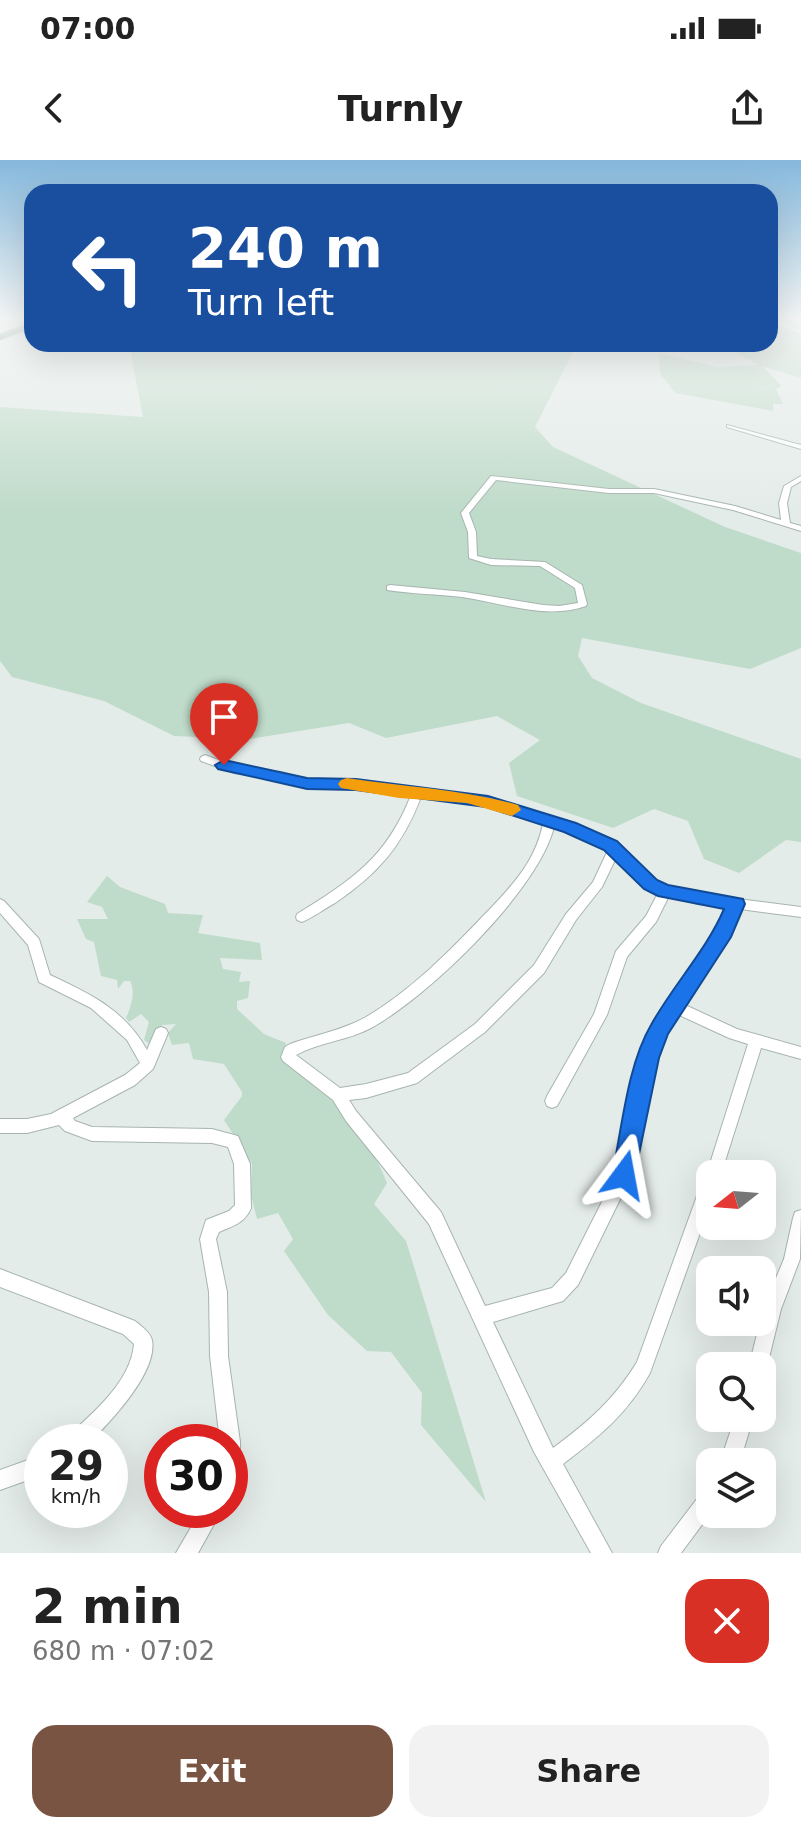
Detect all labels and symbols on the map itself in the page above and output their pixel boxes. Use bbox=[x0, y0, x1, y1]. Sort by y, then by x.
pin bbox=[190, 683, 258, 765]
position arrow bbox=[582, 1133, 666, 1217]
north arrow bbox=[696, 1160, 776, 1240]
speed limit sign: 30 bbox=[144, 1424, 248, 1528]

